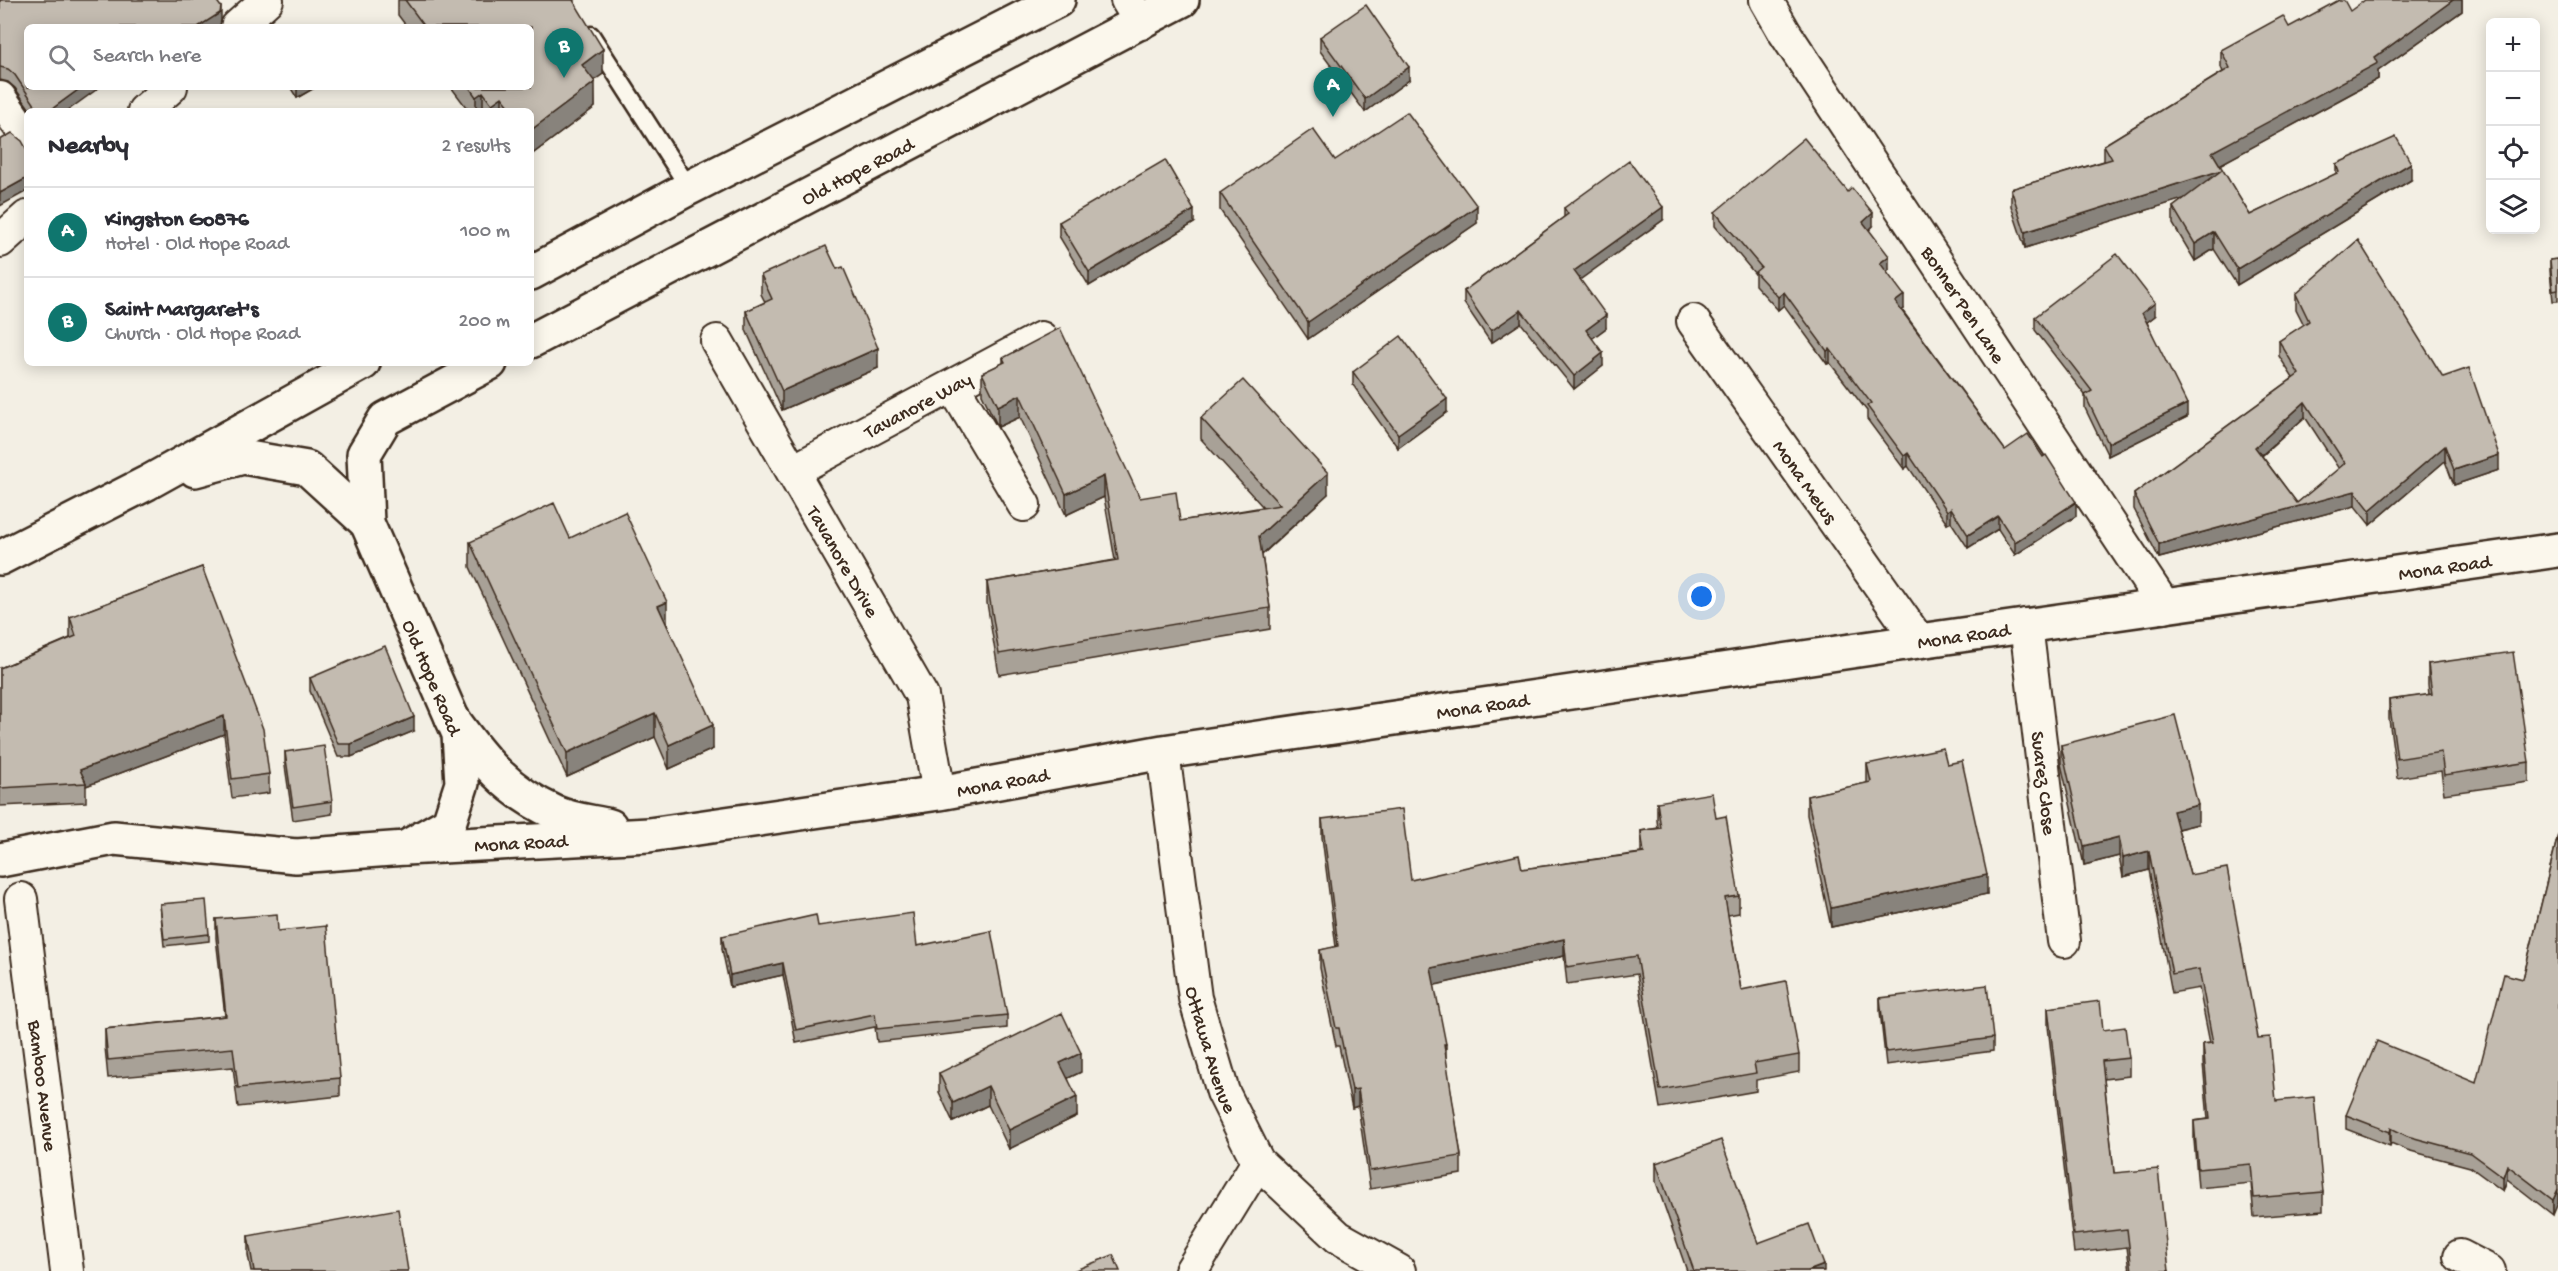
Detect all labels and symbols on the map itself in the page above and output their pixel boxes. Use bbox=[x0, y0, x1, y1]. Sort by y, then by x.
pin: B bbox=[544, 28, 584, 78]
pin: A bbox=[1314, 68, 1352, 117]
street label: Old Hope Road bbox=[799, 133, 921, 212]
street label: Bonner Pen Lane bbox=[1914, 242, 2009, 369]
street label: Tavanore Way bbox=[860, 369, 977, 446]
street label: Mona Mews bbox=[1766, 437, 1841, 530]
street label: Tavanore Drive bbox=[799, 502, 882, 623]
street label: Mona Road bbox=[2397, 551, 2495, 588]
your location bbox=[1687, 582, 1716, 611]
street label: Old Hope Road bbox=[395, 617, 465, 742]
street label: Mona Road bbox=[1916, 620, 2014, 656]
street label: Mona Road bbox=[1435, 690, 1533, 727]
street label: Suarez Close bbox=[2024, 730, 2059, 837]
street label: Mona Road bbox=[955, 765, 1053, 805]
street label: Mona Road bbox=[474, 831, 571, 859]
street label: Ottawa Avenue bbox=[1179, 985, 1240, 1118]
street label: Bamboo Avenue bbox=[21, 1018, 60, 1154]

